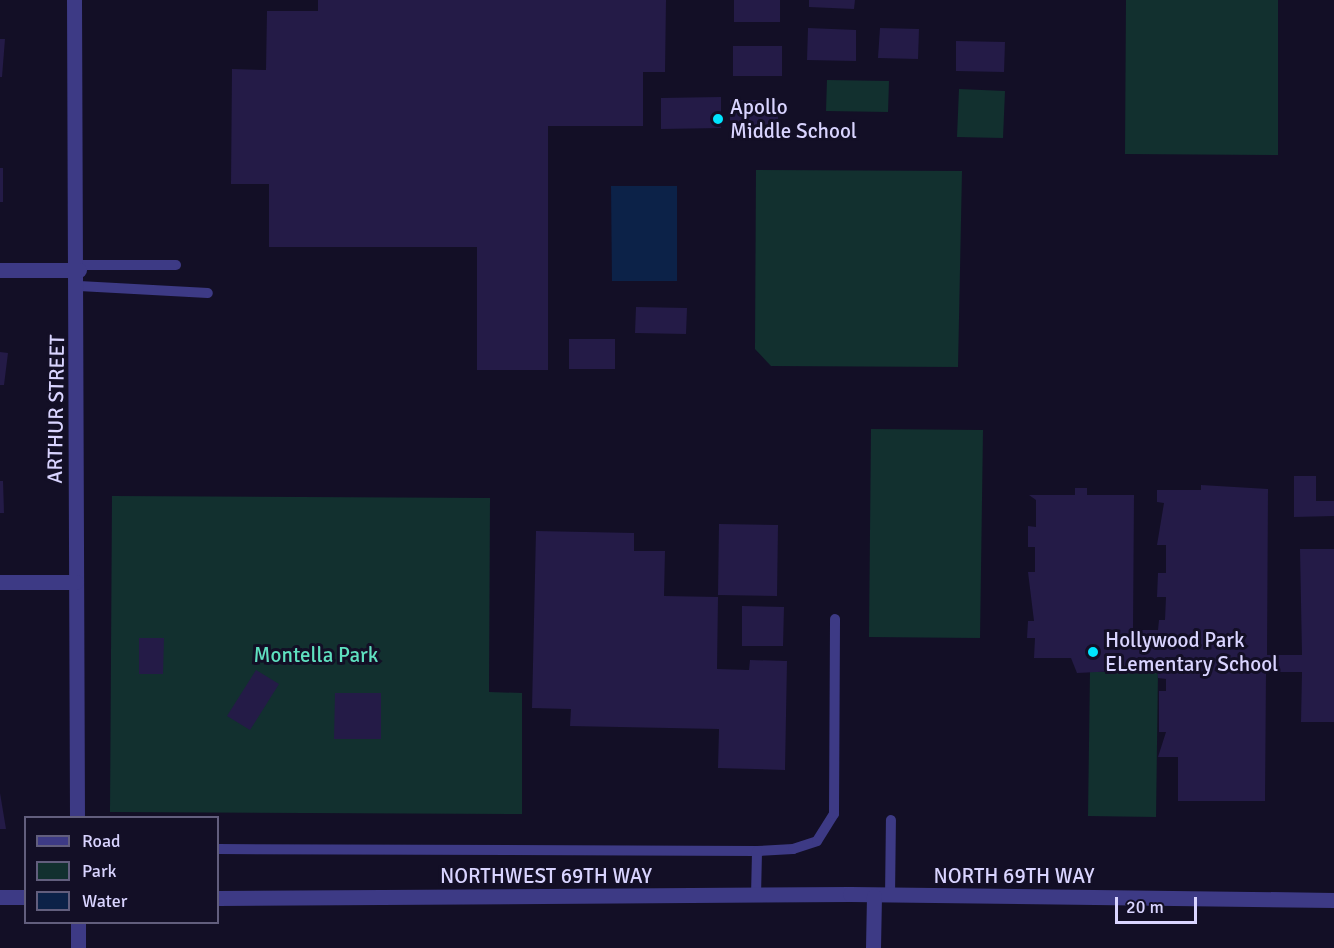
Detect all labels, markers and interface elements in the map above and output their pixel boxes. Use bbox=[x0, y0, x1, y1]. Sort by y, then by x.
place label: Apollo Middle School bbox=[730, 94, 857, 144]
marker: Apollo Middle School bbox=[711, 112, 725, 126]
street label: ARTHUR STREET bbox=[42, 334, 70, 484]
place label: Hollywood Park ELementary School bbox=[1105, 627, 1278, 677]
park label: Montella Park bbox=[254, 642, 378, 668]
marker: Hollywood Park ELementary School bbox=[1086, 645, 1100, 659]
legend bbox=[24, 816, 219, 924]
text: Road bbox=[82, 830, 121, 852]
text: Park bbox=[82, 860, 117, 882]
street label: NORTHWEST 69TH WAY bbox=[440, 863, 652, 889]
street label: NORTH 69TH WAY bbox=[934, 863, 1094, 889]
scale bar bbox=[1118, 885, 1200, 923]
text: Water bbox=[82, 890, 127, 912]
text: 20 m bbox=[1126, 896, 1164, 918]

